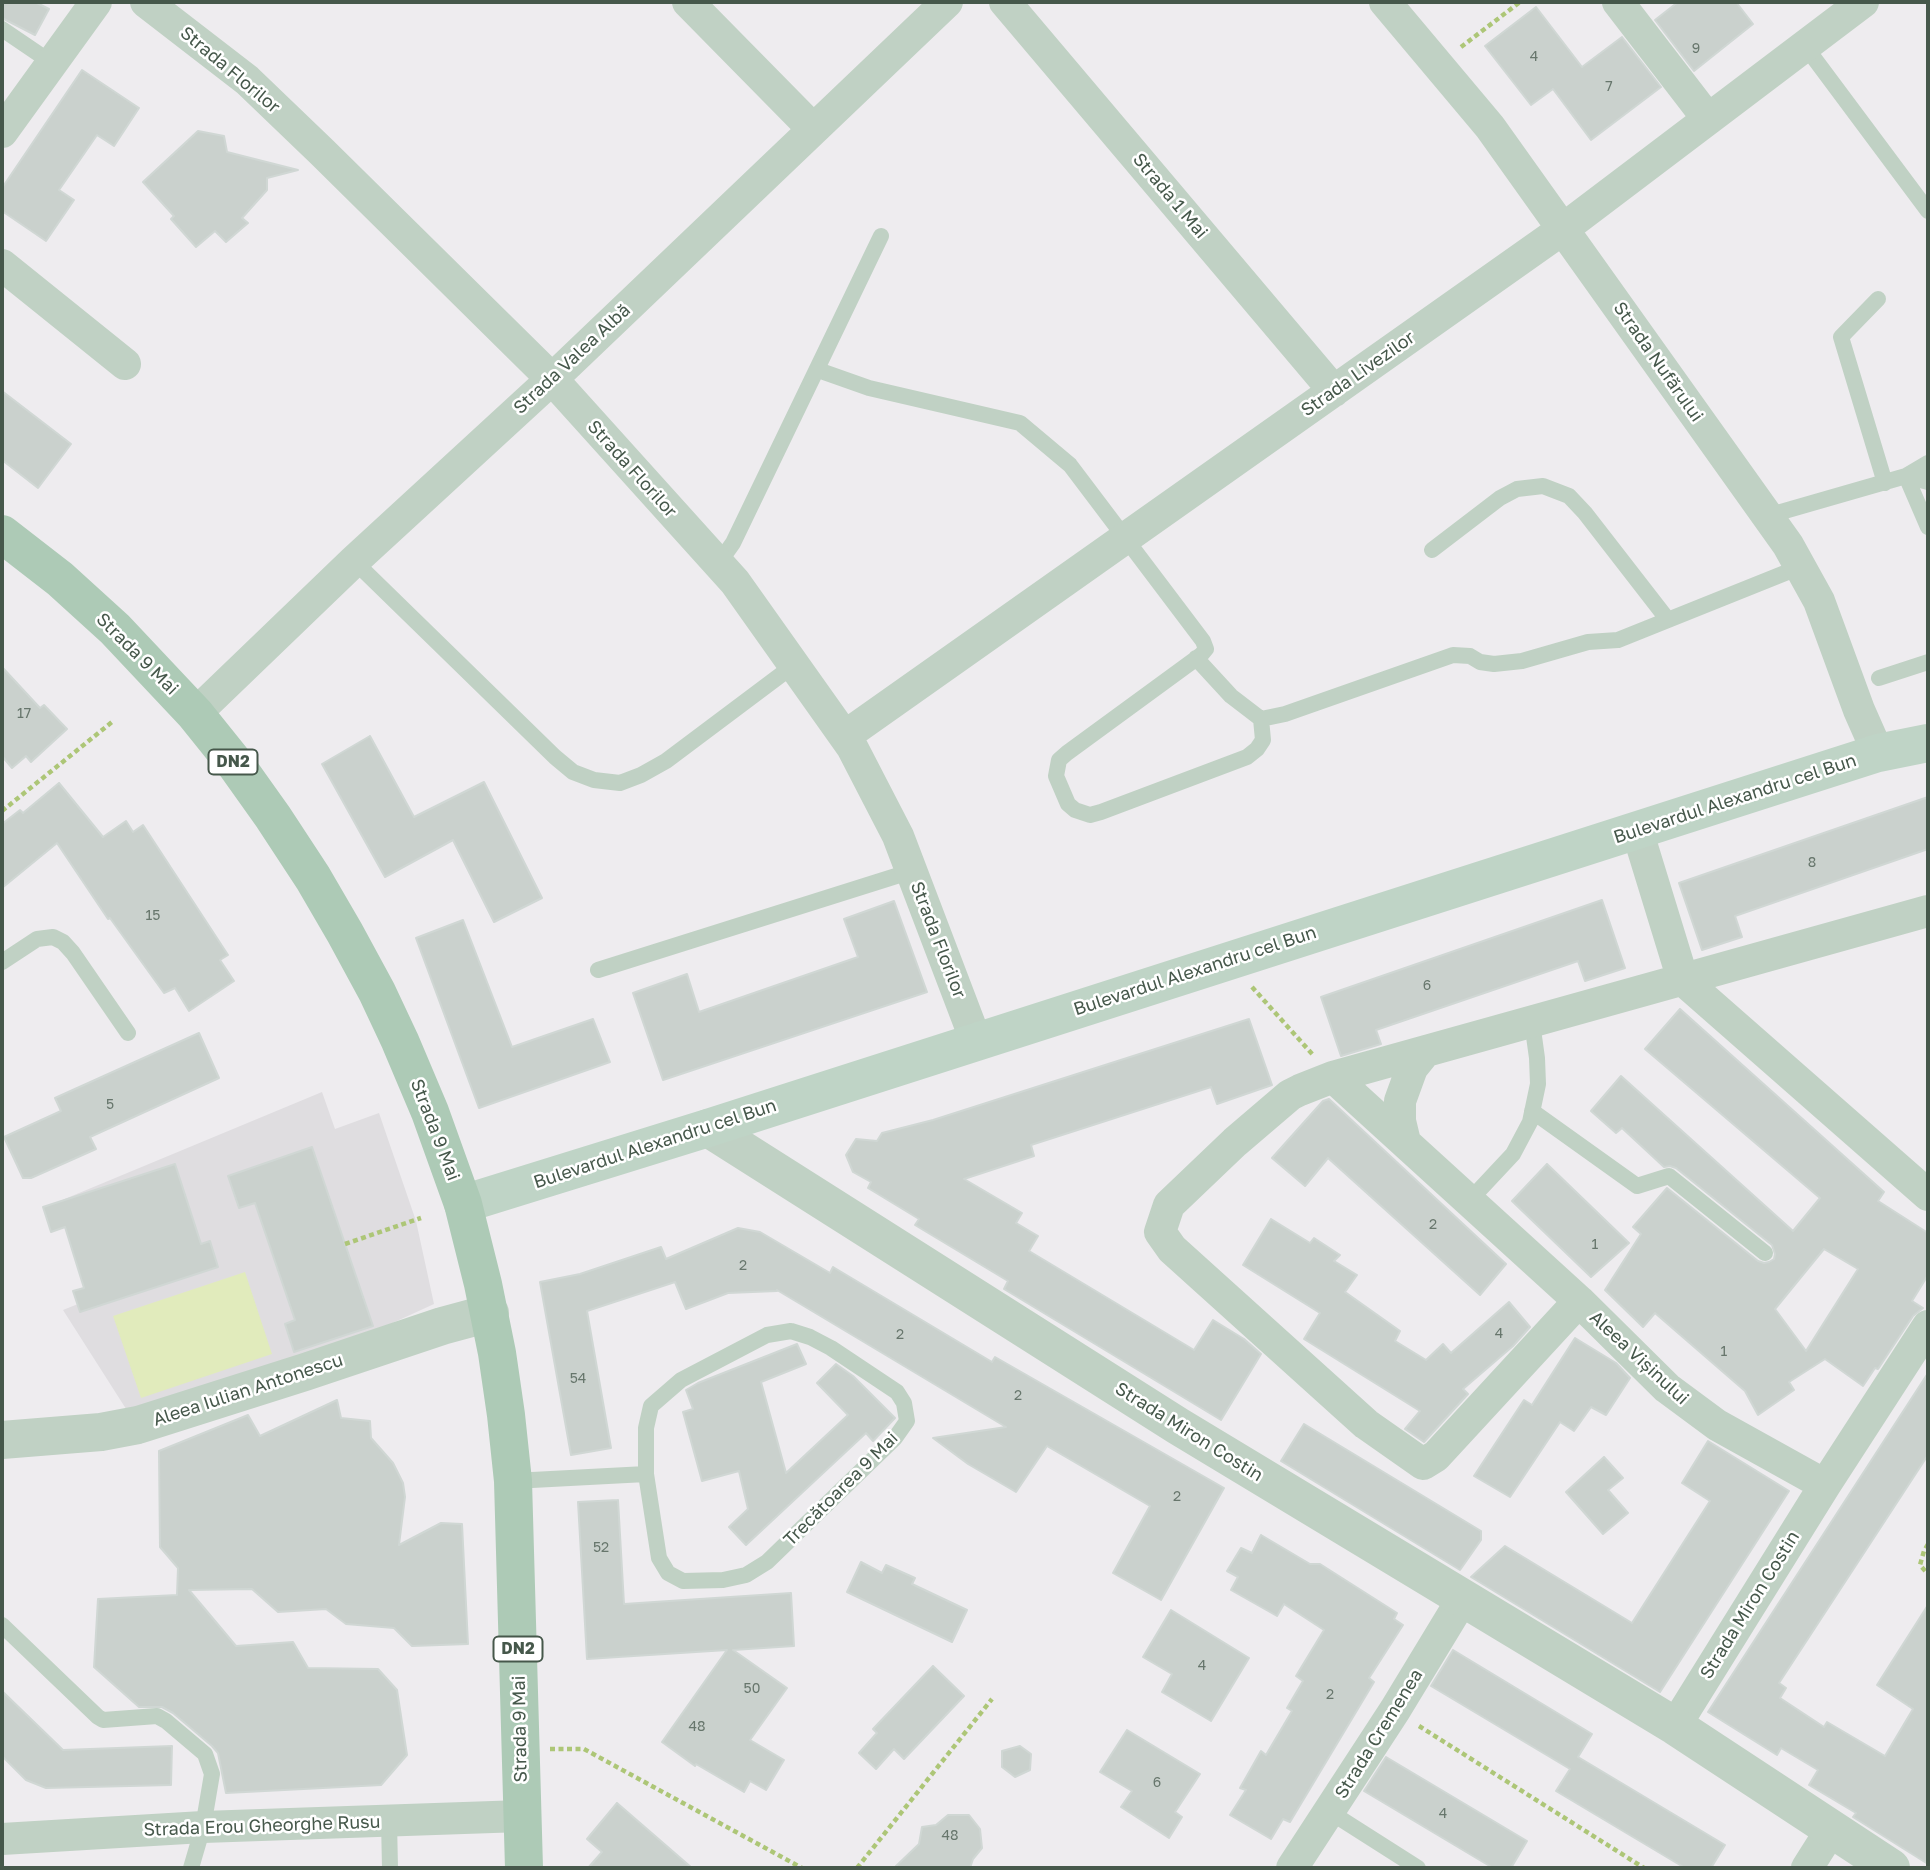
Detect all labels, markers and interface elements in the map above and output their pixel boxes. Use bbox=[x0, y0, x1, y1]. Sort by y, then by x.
street label: Strada Florilor bbox=[176, 22, 284, 118]
house number: 9 bbox=[1692, 41, 1700, 57]
house number: 4 bbox=[1530, 49, 1538, 65]
house number: 7 bbox=[1605, 79, 1613, 95]
street label: Strada 1 Mai bbox=[1128, 149, 1212, 243]
street label: Strada Nufărului bbox=[1609, 298, 1707, 426]
street label: Strada Valea Albă bbox=[509, 299, 635, 419]
street label: Strada Livezilor bbox=[1297, 327, 1419, 421]
street label: Strada Florilor bbox=[583, 416, 681, 522]
street label: Strada 9 Mai bbox=[92, 609, 182, 699]
house number: 17 bbox=[17, 706, 31, 722]
road number: DN2 bbox=[208, 750, 258, 775]
street label: Bulevardul Alexandru cel Bun bbox=[1611, 750, 1859, 848]
house number: 8 bbox=[1808, 855, 1816, 871]
street label: Strada Florilor bbox=[906, 879, 970, 1001]
house number: 15 bbox=[146, 908, 160, 924]
street label: Bulevardul Alexandru cel Bun bbox=[1071, 922, 1319, 1020]
house number: 6 bbox=[1423, 978, 1431, 994]
street label: Strada 9 Mai bbox=[406, 1076, 464, 1184]
street label: Bulevardul Alexandru cel Bun bbox=[531, 1095, 779, 1193]
house number: 5 bbox=[106, 1097, 114, 1113]
house number: 2 bbox=[1429, 1217, 1437, 1233]
house number: 1 bbox=[1592, 1237, 1598, 1253]
house number: 2 bbox=[739, 1258, 747, 1274]
street label: Aleea Vișinului bbox=[1585, 1307, 1693, 1409]
house number: 4 bbox=[1495, 1326, 1503, 1342]
house number: 2 bbox=[896, 1327, 904, 1343]
house number: 1 bbox=[1721, 1344, 1727, 1360]
street label: Aleea Iulian Antonescu bbox=[150, 1349, 346, 1431]
house number: 54 bbox=[570, 1371, 586, 1387]
street label: Strada Miron Costin bbox=[1111, 1378, 1267, 1486]
house number: 2 bbox=[1014, 1388, 1022, 1404]
street label: Trecătoarea 9 Mai bbox=[779, 1427, 903, 1551]
house number: 2 bbox=[1173, 1489, 1181, 1505]
street label: Strada Miron Costin bbox=[1696, 1527, 1804, 1683]
house number: 52 bbox=[593, 1540, 609, 1556]
road number: DN2 bbox=[494, 1637, 542, 1662]
house number: 4 bbox=[1198, 1658, 1206, 1674]
street label: Strada Cremenea bbox=[1330, 1665, 1428, 1803]
street label: Strada 9 Mai bbox=[508, 1675, 532, 1783]
house number: 50 bbox=[744, 1681, 760, 1697]
house number: 2 bbox=[1326, 1687, 1334, 1703]
house number: 48 bbox=[688, 1719, 706, 1735]
house number: 6 bbox=[1153, 1775, 1161, 1791]
house number: 4 bbox=[1439, 1806, 1447, 1822]
street label: Strada Erou Gheorghe Rusu bbox=[143, 1811, 381, 1841]
house number: 48 bbox=[941, 1828, 959, 1844]

